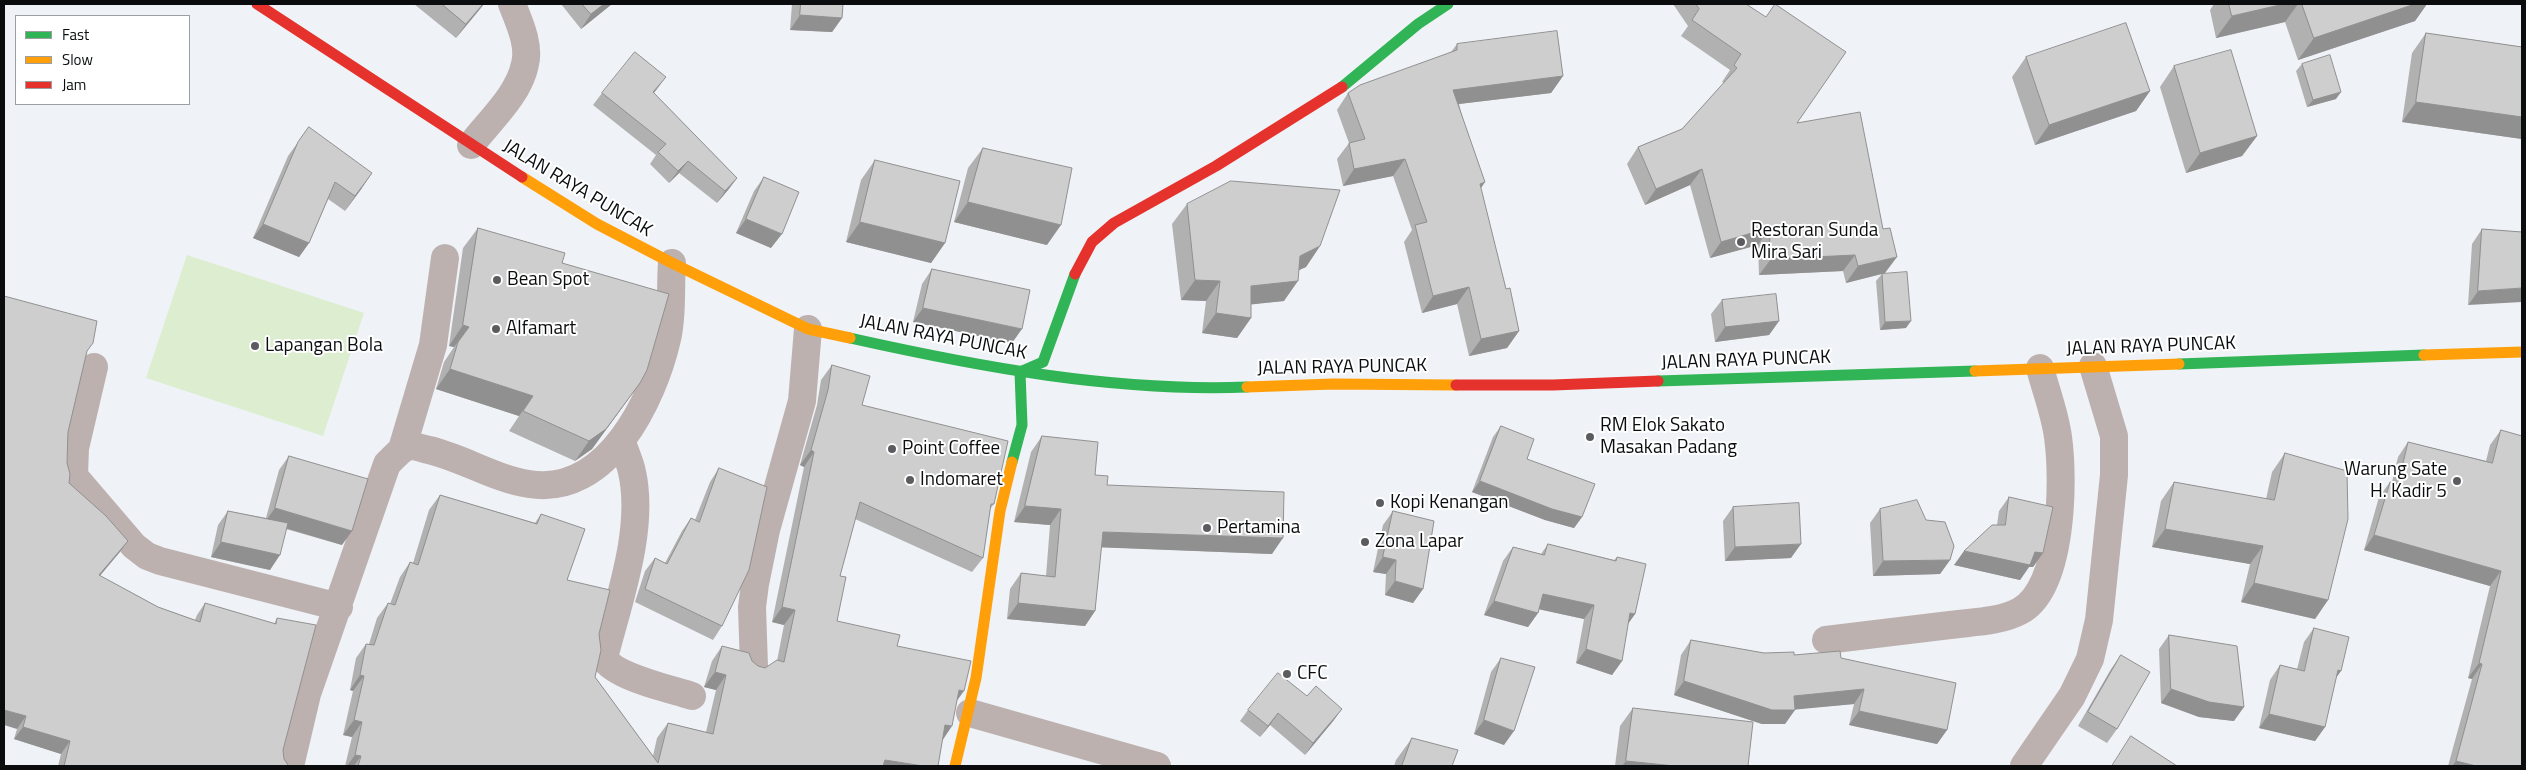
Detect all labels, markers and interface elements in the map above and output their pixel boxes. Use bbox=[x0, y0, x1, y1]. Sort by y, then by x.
legend bbox=[15, 15, 190, 105]
text: Fast bbox=[62, 23, 89, 46]
text: Slow bbox=[62, 48, 93, 71]
text: Jam bbox=[62, 73, 86, 96]
street label: JALAN RAYA PUNCAK bbox=[498, 135, 656, 243]
place label: Restoran Sunda Mira Sari bbox=[1751, 220, 1878, 264]
marker: Restoran Sunda Mira Sari bbox=[1735, 236, 1747, 248]
place label: Bean Spot bbox=[507, 269, 589, 291]
marker: Bean Spot bbox=[491, 274, 503, 286]
street label: JALAN RAYA PUNCAK bbox=[857, 311, 1029, 365]
place label: Alfamart bbox=[506, 318, 576, 340]
marker: Alfamart bbox=[490, 323, 502, 335]
street label: JALAN RAYA PUNCAK bbox=[2066, 333, 2236, 361]
place label: Lapangan Bola bbox=[265, 335, 383, 357]
marker: Lapangan Bola bbox=[249, 340, 261, 352]
street label: JALAN RAYA PUNCAK bbox=[1661, 347, 1831, 375]
street label: JALAN RAYA PUNCAK bbox=[1257, 355, 1427, 381]
place label: RM Elok Sakato Masakan Padang bbox=[1600, 415, 1737, 459]
marker: RM Elok Sakato Masakan Padang bbox=[1584, 431, 1596, 443]
place label: Point Coffee bbox=[902, 438, 1000, 460]
marker: Point Coffee bbox=[886, 443, 898, 455]
place label: Warung Sate H. Kadir 5 bbox=[2344, 459, 2447, 503]
place label: Indomaret bbox=[920, 469, 1003, 491]
marker: Indomaret bbox=[904, 474, 916, 486]
marker: Warung Sate H. Kadir 5 bbox=[2451, 475, 2463, 487]
place label: Kopi Kenangan bbox=[1390, 492, 1508, 514]
marker: Kopi Kenangan bbox=[1374, 497, 1386, 509]
place label: Pertamina bbox=[1217, 517, 1300, 539]
marker: Pertamina bbox=[1201, 522, 1213, 534]
place label: Zona Lapar bbox=[1375, 531, 1464, 553]
marker: Zona Lapar bbox=[1359, 536, 1371, 548]
place label: CFC bbox=[1297, 663, 1327, 685]
marker: CFC bbox=[1281, 668, 1293, 680]

